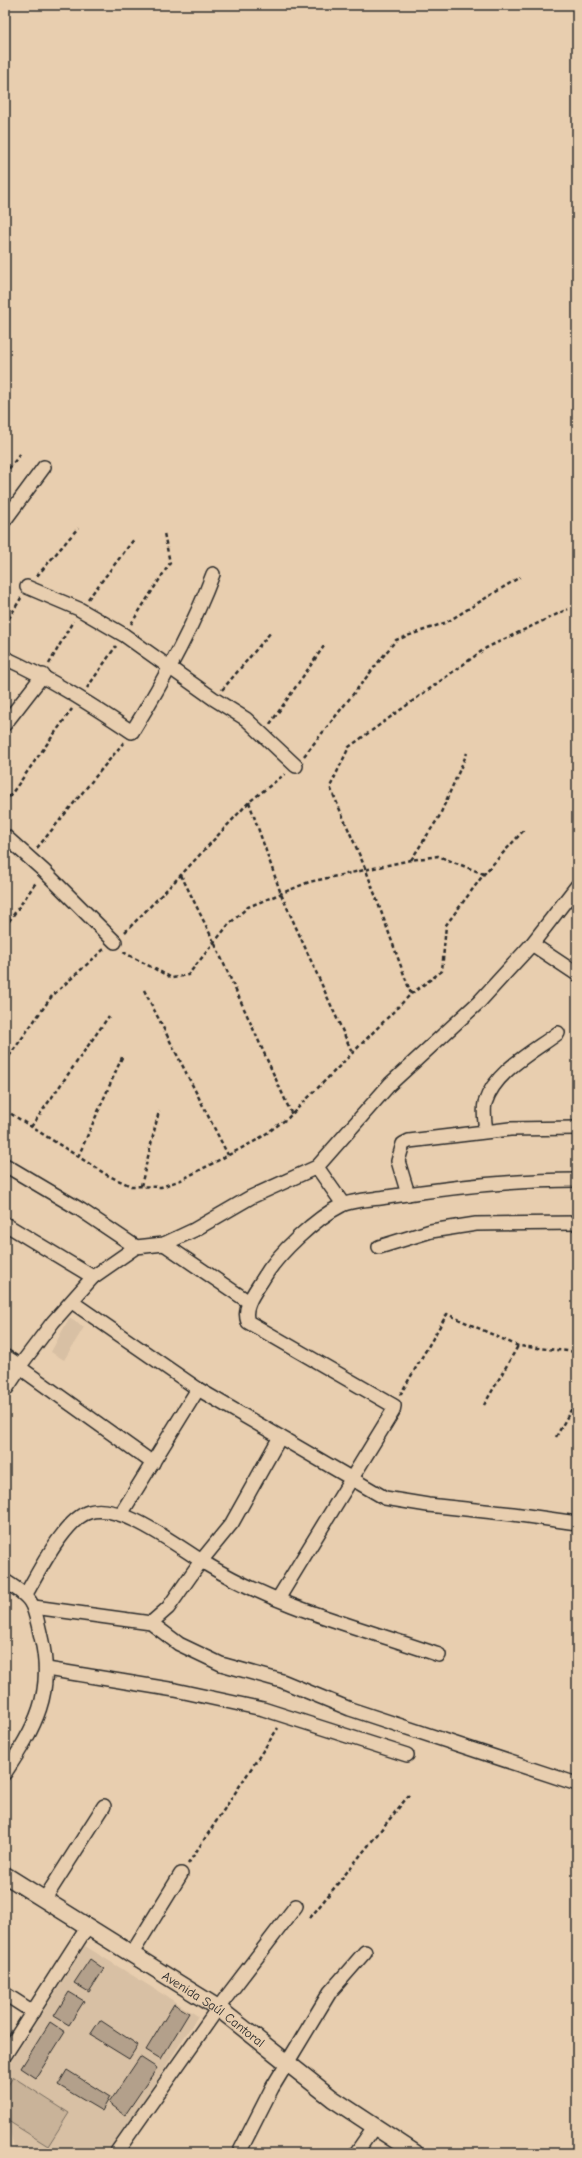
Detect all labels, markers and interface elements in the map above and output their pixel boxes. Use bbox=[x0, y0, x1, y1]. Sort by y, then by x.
street label: Avenida Saúl Cantoral bbox=[159, 1968, 268, 2050]

